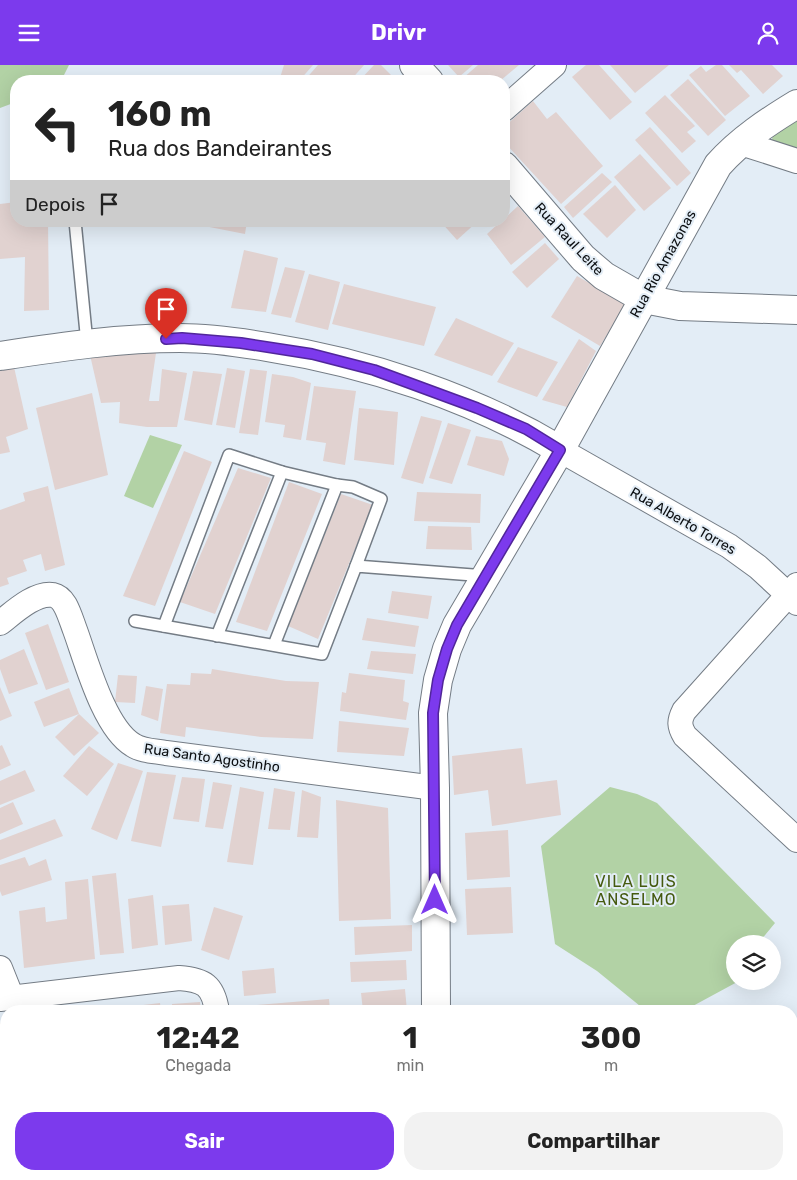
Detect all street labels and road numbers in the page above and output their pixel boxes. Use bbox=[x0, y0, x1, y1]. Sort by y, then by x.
street label: Rua Raul Leite bbox=[531, 199, 607, 279]
street label: Rua Rio Amazonas bbox=[626, 207, 700, 321]
street label: Rua Alberto Torres bbox=[627, 484, 739, 558]
street label: Rua Santo Agostinho bbox=[143, 740, 281, 776]

